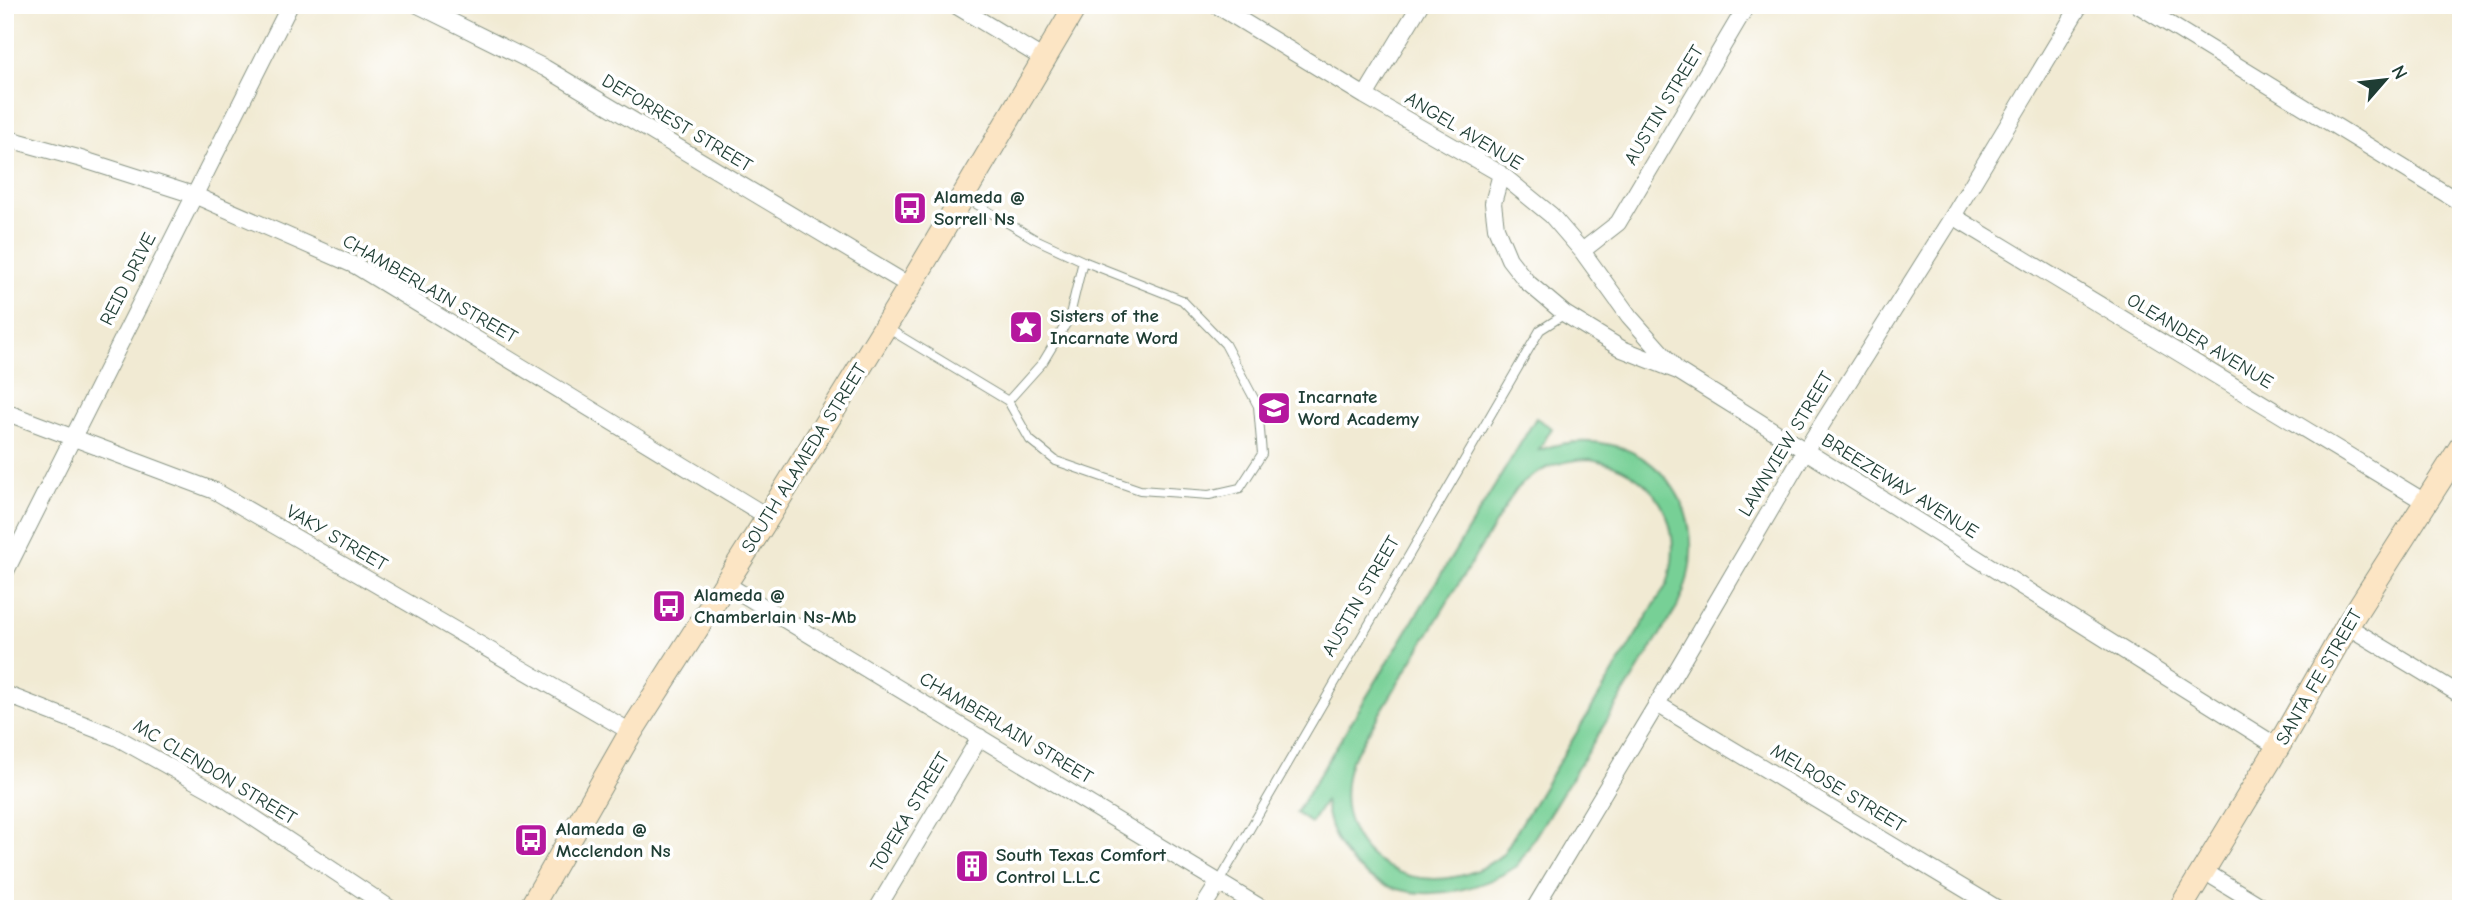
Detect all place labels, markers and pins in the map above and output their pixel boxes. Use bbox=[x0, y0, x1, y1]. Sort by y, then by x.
place label: Alameda @ Sorrell Ns bbox=[934, 186, 1026, 230]
bus stop icon: Alameda @ Sorrell Ns bbox=[891, 189, 929, 227]
place label: Sisters of the Incarnate Word bbox=[1050, 305, 1178, 349]
place icon: Sisters of the Incarnate Word bbox=[1007, 308, 1045, 346]
place label: Incarnate Word Academy bbox=[1298, 386, 1419, 430]
school or university icon: Incarnate Word Academy bbox=[1255, 389, 1293, 427]
place label: Alameda @ Chamberlain Ns-Mb bbox=[694, 584, 857, 628]
bus stop icon: Alameda @ Chamberlain Ns-Mb bbox=[650, 587, 688, 625]
place label: Alameda @ Mcclendon Ns bbox=[556, 818, 671, 862]
bus stop icon: Alameda @ Mcclendon Ns bbox=[512, 821, 550, 859]
place label: South Texas Comfort Control L.L.C bbox=[996, 844, 1167, 888]
building icon: South Texas Comfort Control L.L.C bbox=[953, 847, 991, 885]

